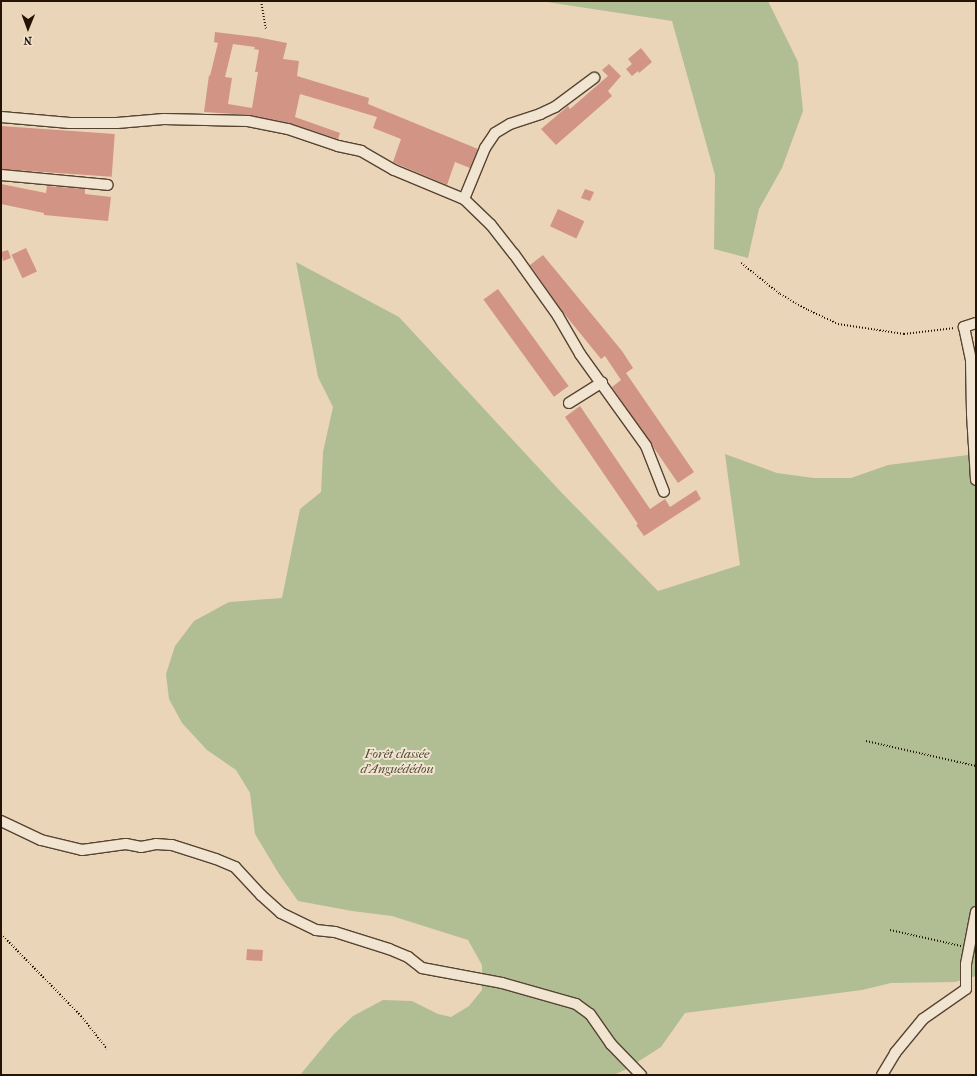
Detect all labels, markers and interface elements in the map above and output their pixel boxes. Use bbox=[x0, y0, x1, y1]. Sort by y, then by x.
north arrow bbox=[8, 8, 48, 48]
text: N bbox=[23, 34, 32, 47]
park label: Forêt classée d’Anguédédou bbox=[360, 747, 434, 778]

